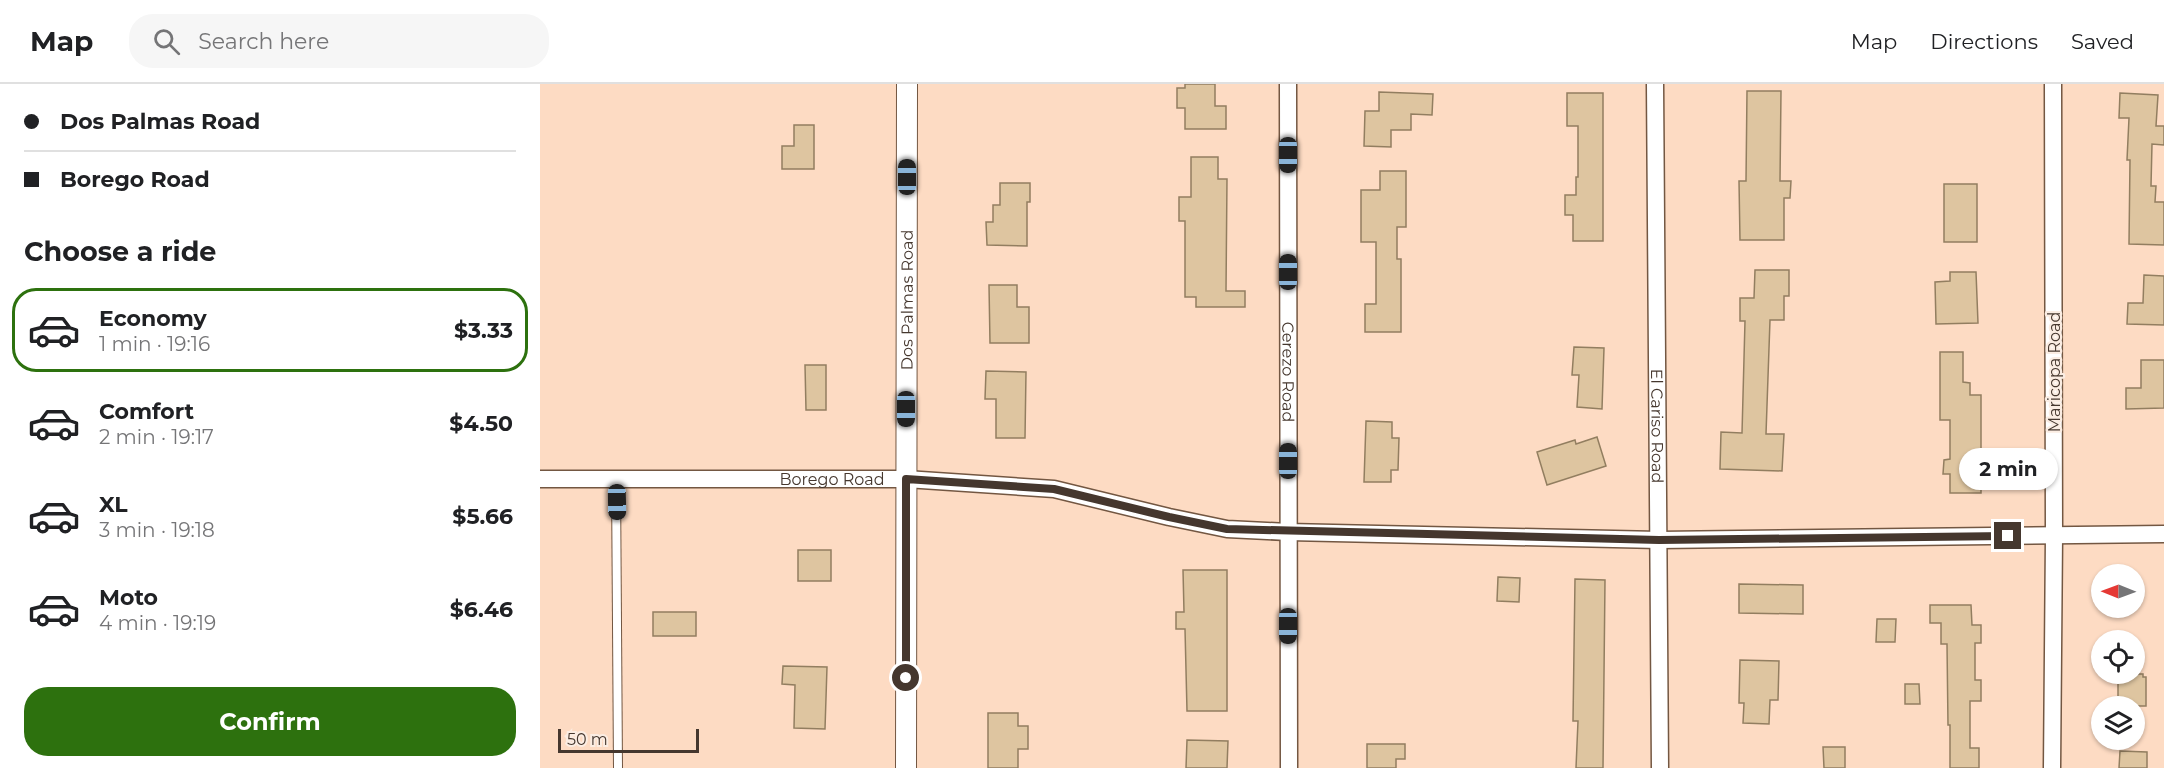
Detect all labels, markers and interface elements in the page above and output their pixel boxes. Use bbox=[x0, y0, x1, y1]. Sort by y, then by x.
search box bbox=[129, 14, 549, 68]
text: Map bbox=[30, 24, 93, 58]
icon: search bbox=[150, 25, 183, 58]
text: Search here bbox=[198, 28, 329, 55]
text: Map bbox=[1851, 29, 1897, 54]
text: Directions bbox=[1930, 29, 2038, 54]
text: Saved bbox=[2071, 29, 2134, 54]
text: Dos Palmas Road bbox=[60, 108, 260, 135]
car bbox=[1279, 137, 1297, 173]
car bbox=[898, 159, 916, 195]
text: Borego Road bbox=[60, 166, 210, 193]
street label: Dos Palmas Road bbox=[897, 230, 916, 370]
text: Choose a ride bbox=[24, 235, 216, 268]
car bbox=[1279, 254, 1297, 290]
icon: car bbox=[27, 303, 81, 357]
text: Economy bbox=[99, 305, 207, 332]
street label: Maricopa Road bbox=[2045, 312, 2064, 432]
text: $3.33 bbox=[454, 317, 513, 344]
street label: Cerezo Road bbox=[1279, 322, 1298, 422]
text: 1 min · 19:16 bbox=[99, 332, 210, 356]
street label: El Cariso Road bbox=[1648, 369, 1667, 483]
car bbox=[897, 391, 915, 427]
icon: car bbox=[27, 396, 81, 450]
text: Comfort bbox=[99, 398, 194, 425]
text: $4.50 bbox=[449, 410, 513, 437]
text: 2 min · 19:17 bbox=[99, 425, 214, 449]
car bbox=[1279, 443, 1297, 479]
callout: 2 min bbox=[1958, 449, 2058, 491]
text: 2 min bbox=[1979, 457, 2038, 481]
street label: Borego Road bbox=[779, 470, 885, 489]
car bbox=[608, 484, 626, 520]
icon: car bbox=[27, 489, 81, 543]
text: XL bbox=[99, 491, 128, 518]
text: $5.66 bbox=[452, 503, 513, 530]
text: 3 min · 19:18 bbox=[99, 518, 215, 542]
route end bbox=[1994, 522, 2021, 549]
north arrow bbox=[2091, 564, 2145, 618]
map controls bbox=[2091, 564, 2145, 750]
icon: car bbox=[27, 582, 81, 636]
text: Moto bbox=[99, 584, 158, 611]
text: $6.46 bbox=[450, 596, 513, 623]
car bbox=[1279, 608, 1297, 644]
text: 4 min · 19:19 bbox=[99, 611, 216, 635]
button: locate bbox=[2091, 630, 2145, 684]
route start bbox=[892, 664, 919, 691]
button: Confirm bbox=[24, 687, 516, 756]
button: layers bbox=[2091, 696, 2145, 750]
scale bar bbox=[558, 726, 699, 754]
text: 50 m bbox=[567, 730, 608, 749]

